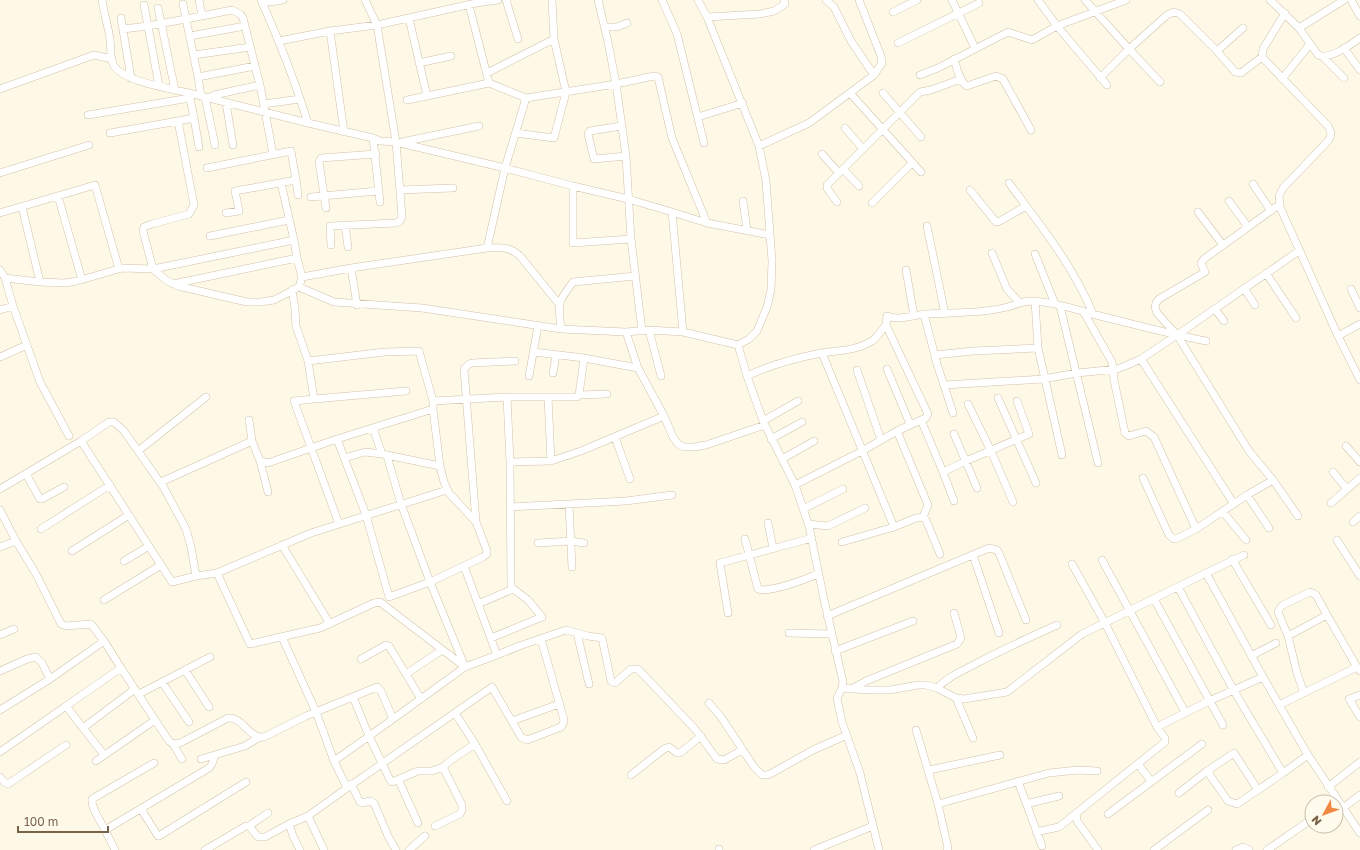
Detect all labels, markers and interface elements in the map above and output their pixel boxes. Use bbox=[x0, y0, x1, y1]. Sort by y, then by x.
north arrow bbox=[1304, 794, 1344, 834]
scale bar bbox=[18, 808, 108, 834]
text: N bbox=[1308, 813, 1324, 828]
text: 100 m bbox=[24, 814, 58, 829]

